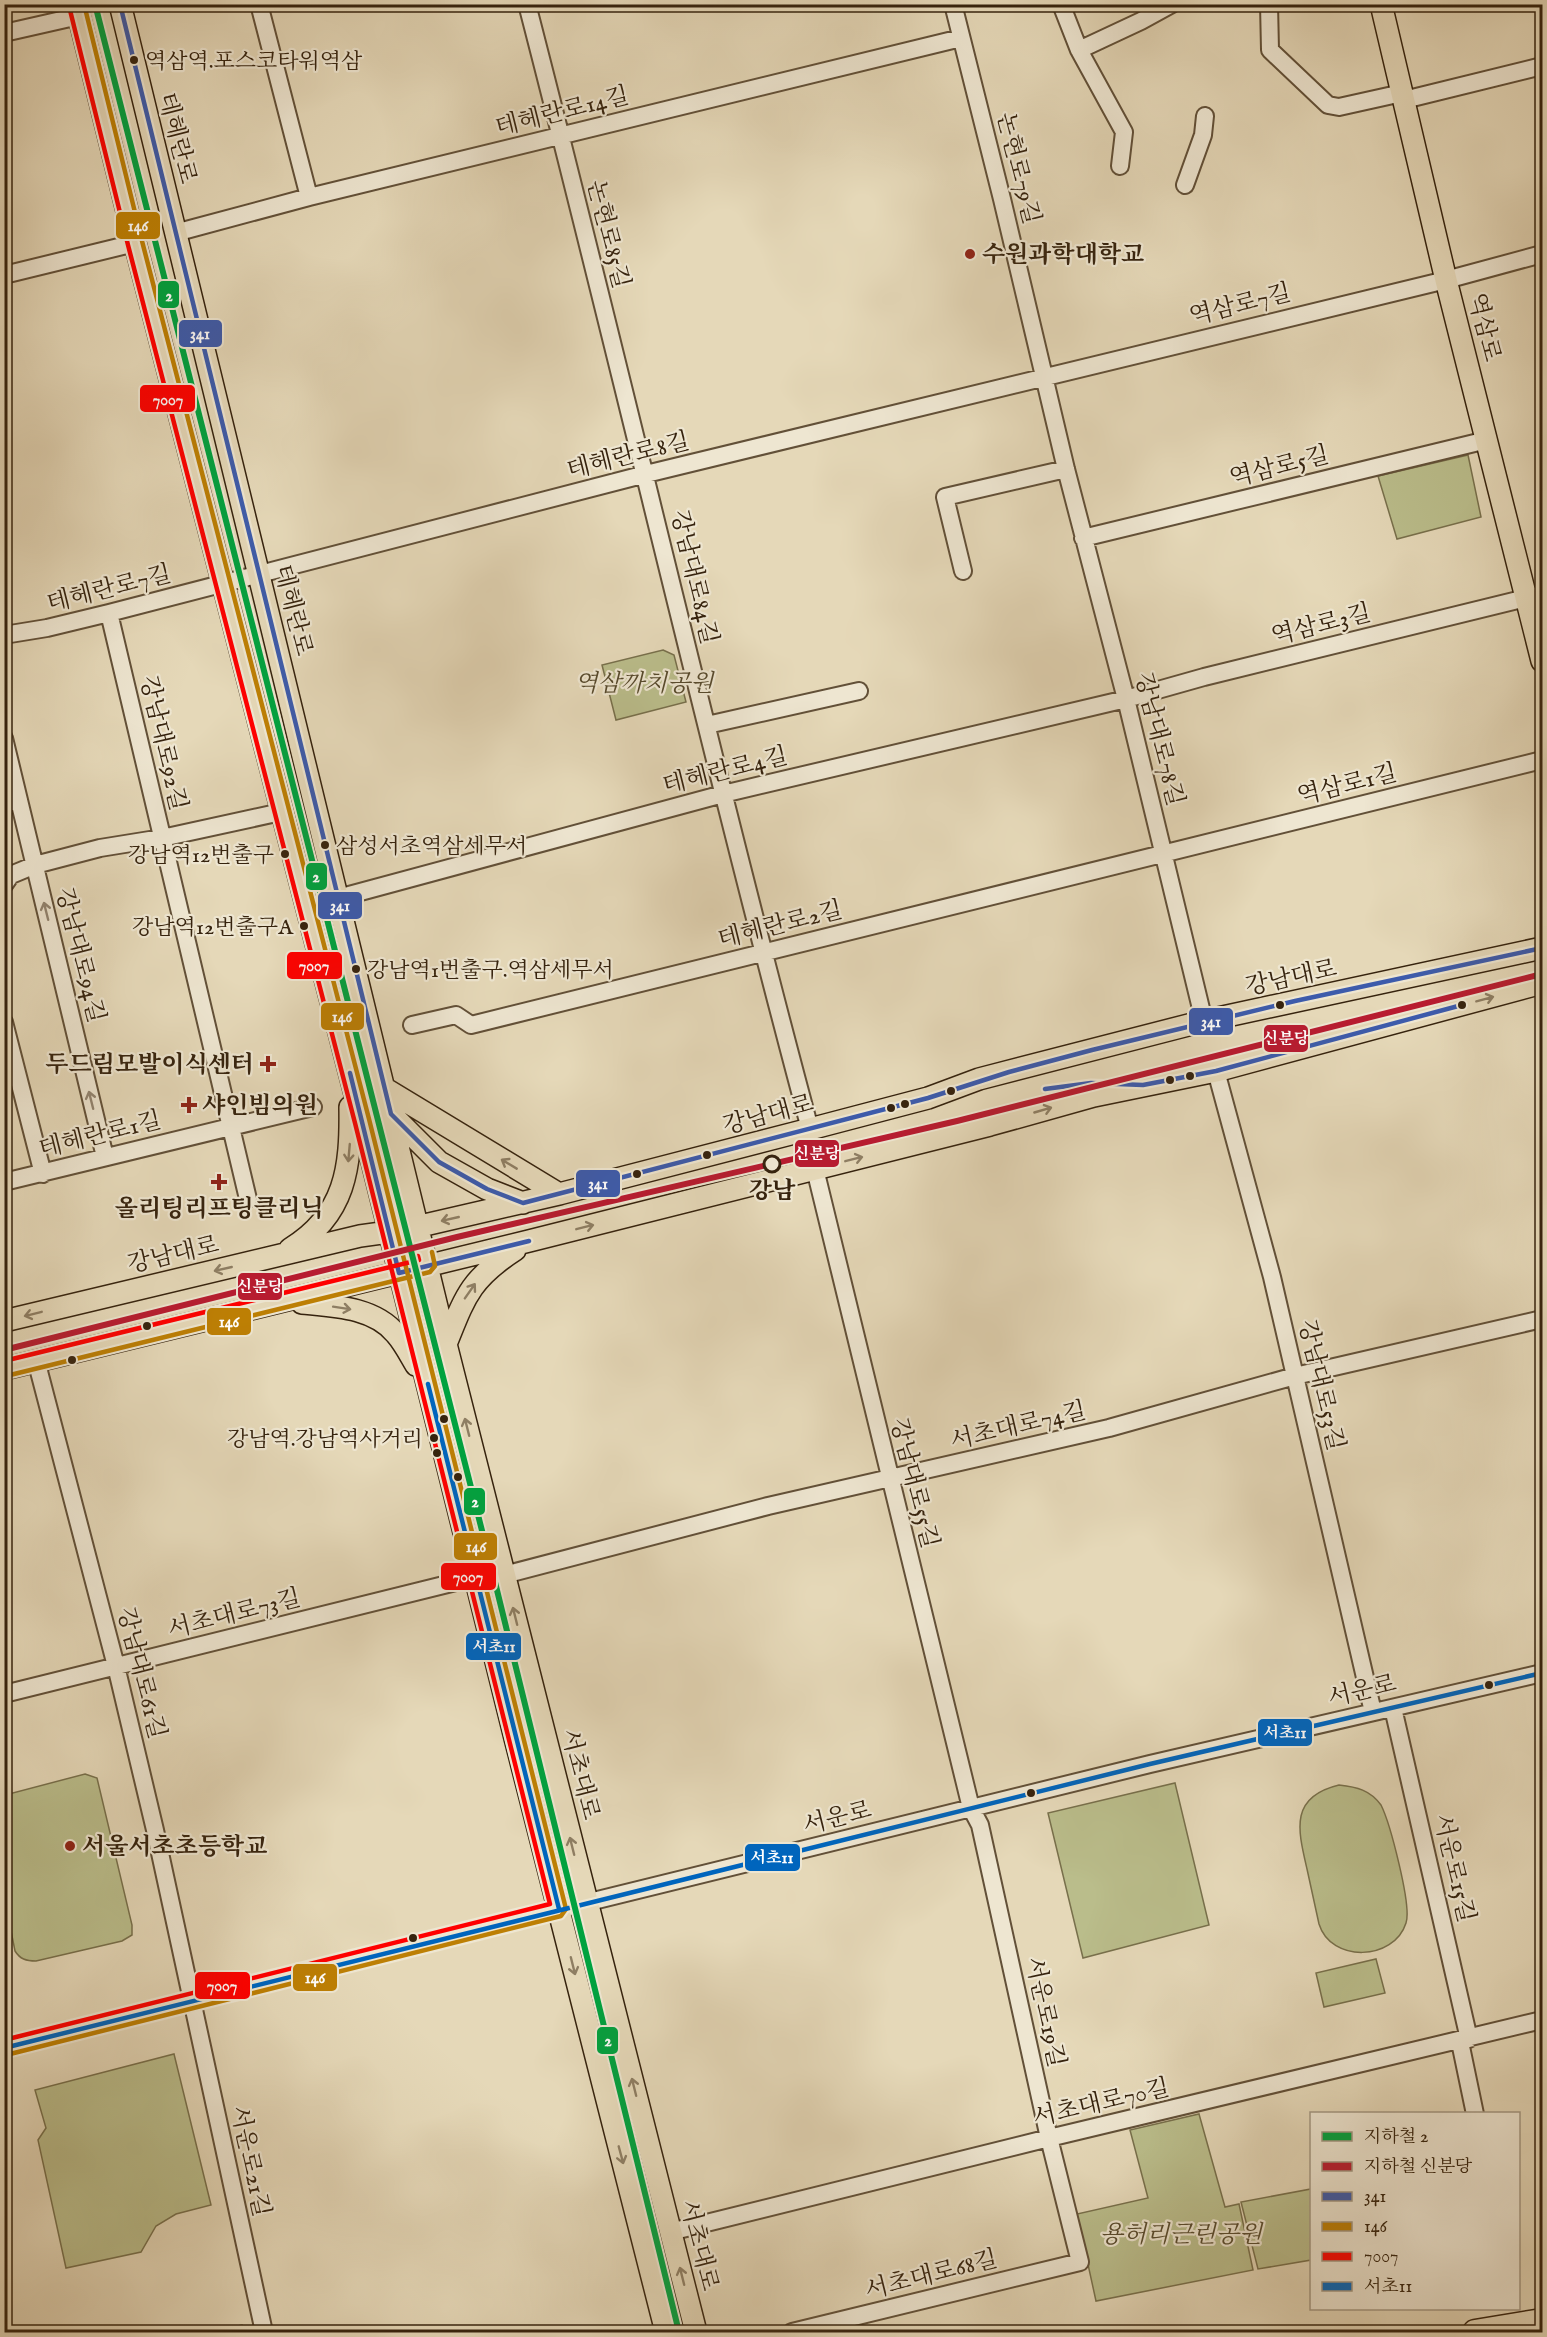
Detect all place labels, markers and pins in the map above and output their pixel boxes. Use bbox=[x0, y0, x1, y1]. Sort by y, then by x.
place label: 역삼역.포스코타워역삼 bbox=[145, 48, 363, 76]
marker: 역삼역.포스코타워역삼 bbox=[128, 54, 140, 66]
place label: 수원과학대학교 bbox=[982, 240, 1144, 271]
marker: 수원과학대학교 bbox=[963, 247, 977, 261]
place label: 삼성서초역삼세무서 bbox=[336, 833, 527, 861]
marker: 삼성서초역삼세무서 bbox=[319, 839, 331, 851]
place label: 강남역12번출구 bbox=[128, 842, 274, 870]
marker: 강남역12번출구 bbox=[279, 848, 291, 860]
place label: 강남역12번출구A bbox=[132, 914, 294, 942]
marker: 강남역12번출구A bbox=[298, 920, 310, 932]
place label: 강남역1번출구.역삼세무서 bbox=[367, 957, 614, 985]
marker: 강남역1번출구.역삼세무서 bbox=[350, 963, 362, 975]
unlabelled marker bbox=[1274, 999, 1286, 1011]
unlabelled marker bbox=[1456, 999, 1468, 1011]
place label: 두드림모발이식센터 bbox=[45, 1050, 254, 1081]
marker: 두드림모발이식센터 bbox=[259, 1055, 277, 1073]
unlabelled marker bbox=[1184, 1070, 1196, 1082]
unlabelled marker bbox=[1164, 1074, 1176, 1086]
unlabelled marker bbox=[945, 1085, 957, 1097]
place label: 샤인빔의원 bbox=[202, 1091, 318, 1122]
marker: 샤인빔의원 bbox=[180, 1096, 198, 1114]
unlabelled marker bbox=[899, 1098, 911, 1110]
unlabelled marker bbox=[885, 1102, 897, 1114]
unlabelled marker bbox=[701, 1149, 713, 1161]
marker: 강남 bbox=[763, 1155, 781, 1173]
unlabelled marker bbox=[631, 1168, 643, 1180]
marker: 올리팅리프팅클리닉 bbox=[210, 1173, 228, 1191]
place label: 강남 bbox=[749, 1176, 796, 1207]
place label: 올리팅리프팅클리닉 bbox=[115, 1194, 323, 1225]
unlabelled marker bbox=[141, 1320, 153, 1332]
unlabelled marker bbox=[66, 1354, 78, 1366]
unlabelled marker bbox=[438, 1413, 450, 1425]
place label: 강남역.강남역사거리 bbox=[227, 1426, 423, 1454]
marker: 강남역.강남역사거리 bbox=[428, 1432, 440, 1444]
unlabelled marker bbox=[431, 1447, 443, 1459]
unlabelled marker bbox=[452, 1471, 464, 1483]
unlabelled marker bbox=[1483, 1679, 1495, 1691]
unlabelled marker bbox=[1025, 1787, 1037, 1799]
place label: 서울서초초등학교 bbox=[82, 1832, 267, 1863]
marker: 서울서초초등학교 bbox=[63, 1839, 77, 1853]
unlabelled marker bbox=[407, 1932, 419, 1944]

